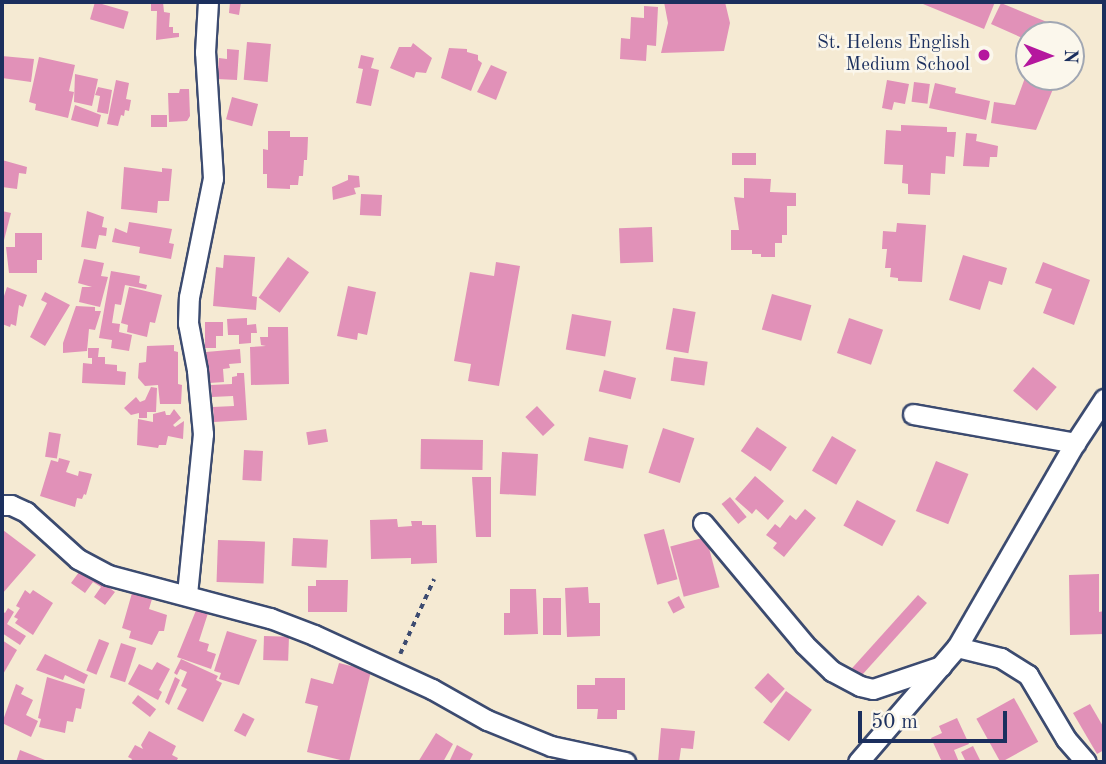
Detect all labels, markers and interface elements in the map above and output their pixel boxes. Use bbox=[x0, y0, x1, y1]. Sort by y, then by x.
north arrow bbox=[1015, 21, 1085, 91]
place label: St. Helens English Medium School bbox=[817, 33, 970, 77]
marker: St. Helens English Medium School bbox=[976, 47, 992, 63]
text: N bbox=[1060, 49, 1079, 64]
scale bar bbox=[861, 698, 1010, 742]
text: 50 m bbox=[871, 712, 918, 733]

